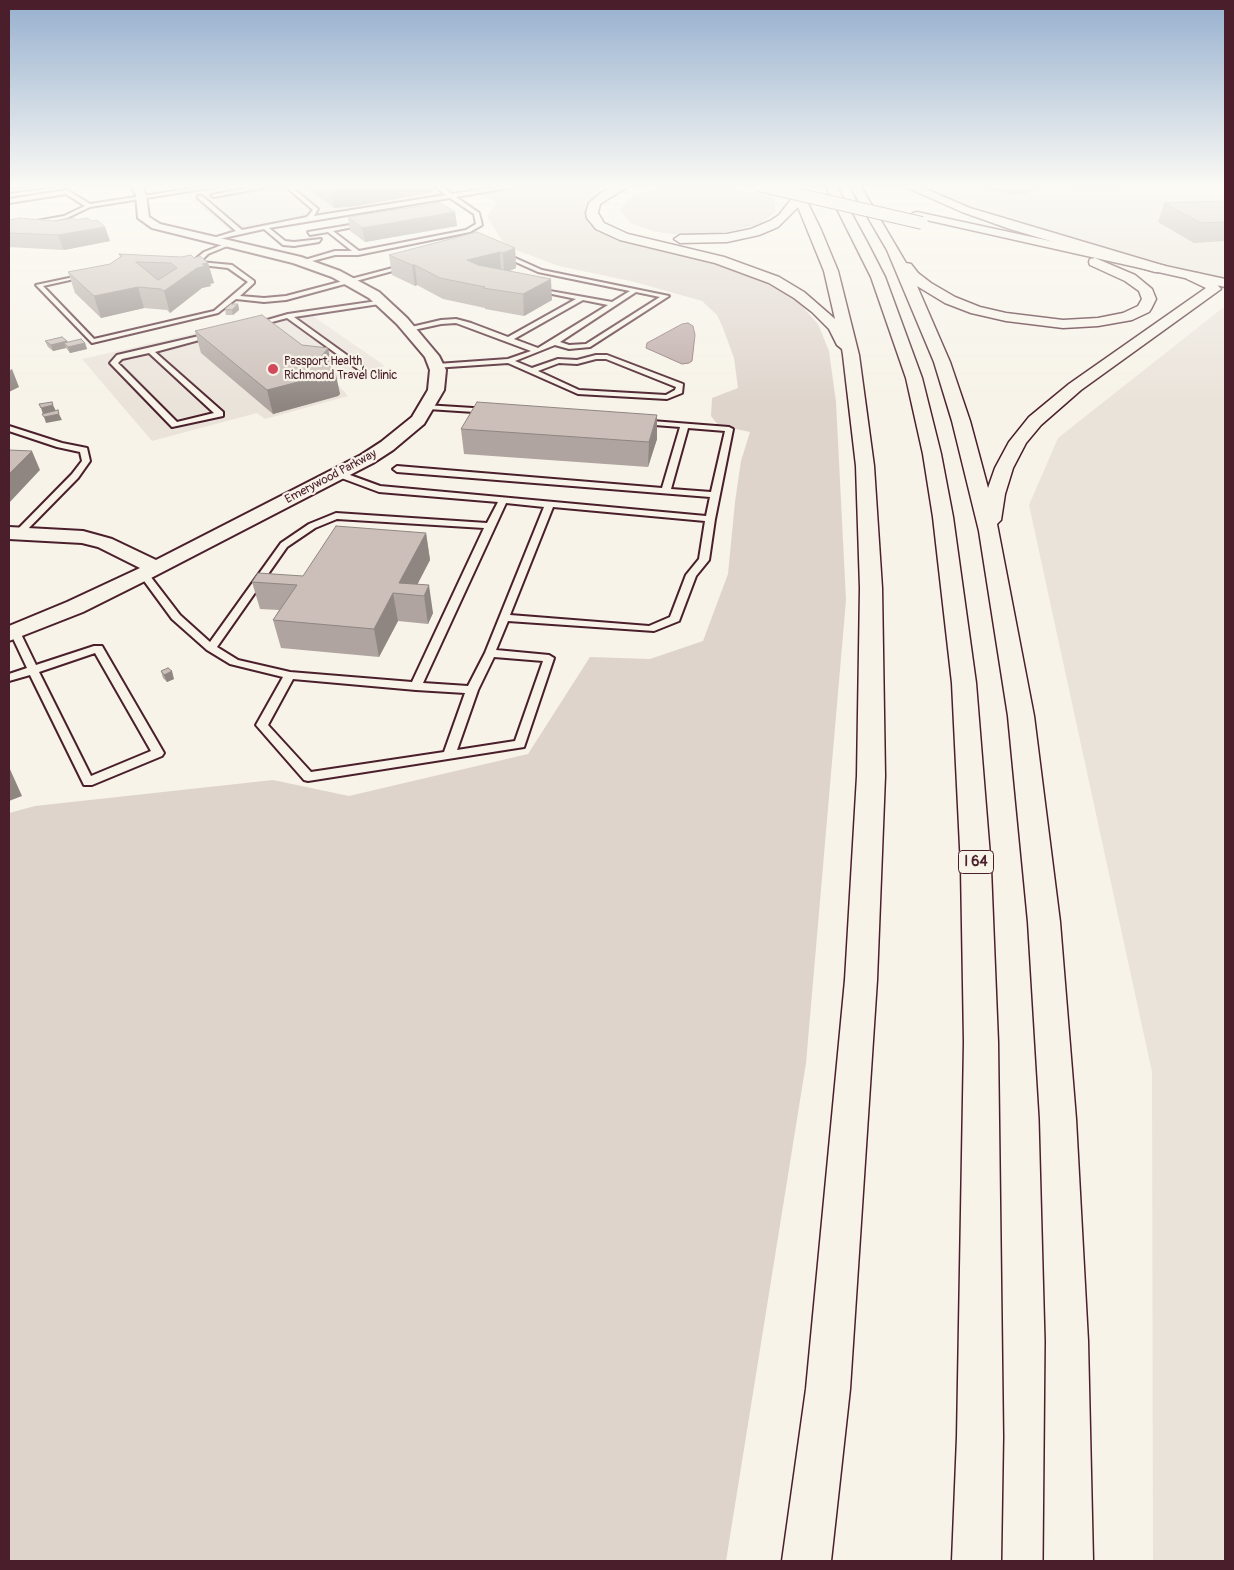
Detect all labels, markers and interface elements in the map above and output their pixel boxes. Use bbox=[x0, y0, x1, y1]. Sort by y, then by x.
place label: Passport Health Richmond Travel Clinic bbox=[284, 355, 397, 383]
marker: Passport Health Richmond Travel Clinic bbox=[266, 362, 280, 376]
street label: Emerywood Parkway bbox=[283, 447, 379, 507]
road number: I 64 bbox=[958, 850, 994, 874]

